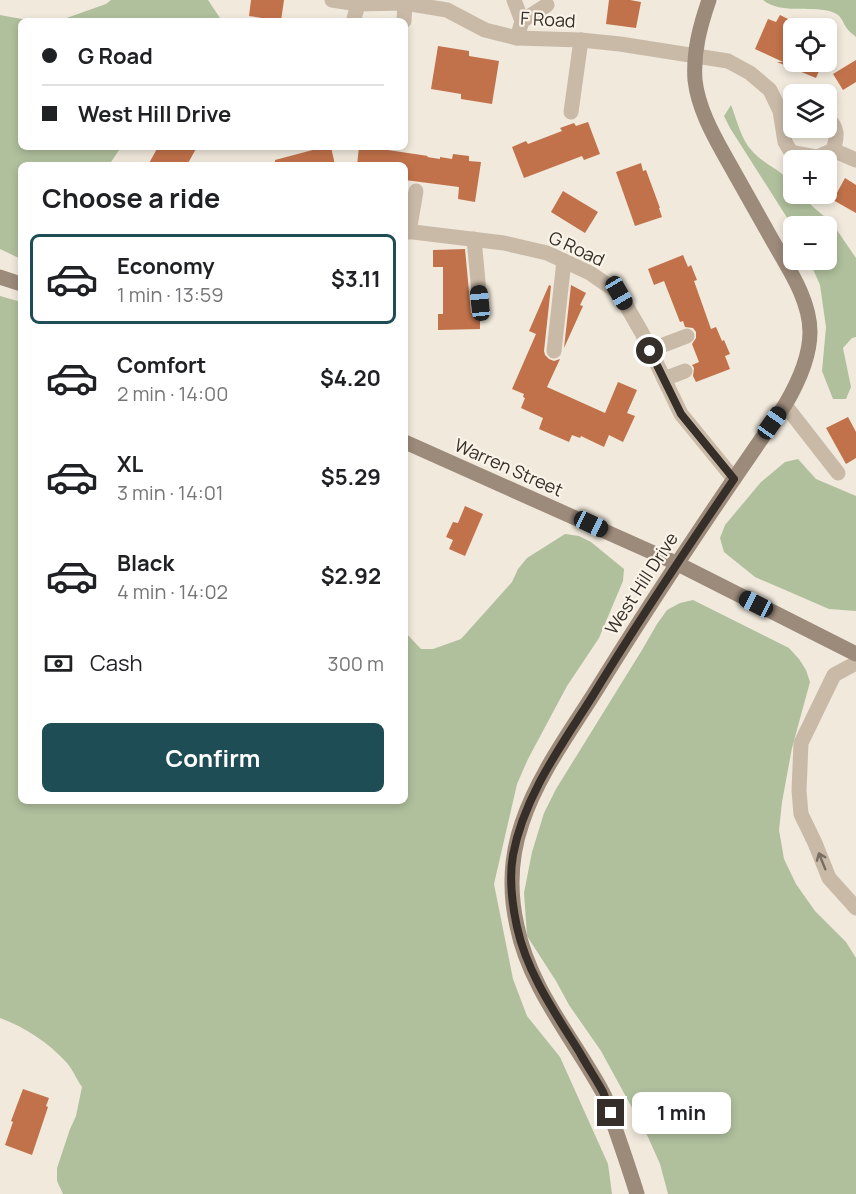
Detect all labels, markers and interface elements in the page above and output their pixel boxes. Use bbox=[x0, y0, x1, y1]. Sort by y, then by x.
street label: F Road bbox=[520, 6, 576, 32]
map controls bbox=[783, 18, 837, 270]
button: locate bbox=[783, 18, 837, 72]
text: G Road bbox=[78, 41, 153, 71]
button: layers bbox=[783, 84, 837, 138]
text: West Hill Drive bbox=[78, 99, 231, 129]
button: + bbox=[783, 150, 837, 204]
text: Choose a ride bbox=[42, 179, 220, 216]
button: − bbox=[783, 216, 837, 270]
street label: G Road bbox=[545, 225, 609, 271]
text: Economy bbox=[117, 251, 215, 281]
icon: car bbox=[45, 252, 99, 306]
text: $3.11 bbox=[331, 264, 381, 294]
car bbox=[602, 273, 636, 313]
text: 1 min · 13:59 bbox=[117, 281, 224, 308]
car bbox=[469, 284, 491, 322]
route start bbox=[636, 337, 663, 364]
text: Comfort bbox=[117, 350, 206, 380]
icon: car bbox=[45, 351, 99, 405]
text: $4.20 bbox=[320, 363, 381, 393]
text: 2 min · 14:00 bbox=[117, 380, 228, 407]
car bbox=[754, 403, 790, 443]
street label: Warren Street bbox=[451, 432, 567, 502]
text: XL bbox=[117, 449, 143, 479]
icon: car bbox=[45, 450, 99, 504]
text: $5.29 bbox=[321, 462, 381, 492]
text: 3 min · 14:01 bbox=[117, 479, 224, 506]
car bbox=[571, 508, 611, 540]
street label: West Hill Drive bbox=[599, 527, 683, 639]
text: Black bbox=[117, 548, 174, 578]
icon: car bbox=[45, 549, 99, 603]
text: $2.92 bbox=[321, 561, 381, 591]
text: 4 min · 14:02 bbox=[117, 578, 228, 605]
car bbox=[736, 588, 776, 620]
icon: cash bbox=[42, 647, 75, 680]
text: Cash bbox=[90, 648, 143, 678]
text: 300 m bbox=[328, 650, 384, 677]
button: Confirm bbox=[42, 723, 384, 792]
one-way arrow bbox=[816, 852, 827, 871]
callout: 1 min bbox=[632, 1092, 731, 1134]
route end bbox=[597, 1099, 624, 1126]
text: 1 min bbox=[657, 1099, 706, 1126]

